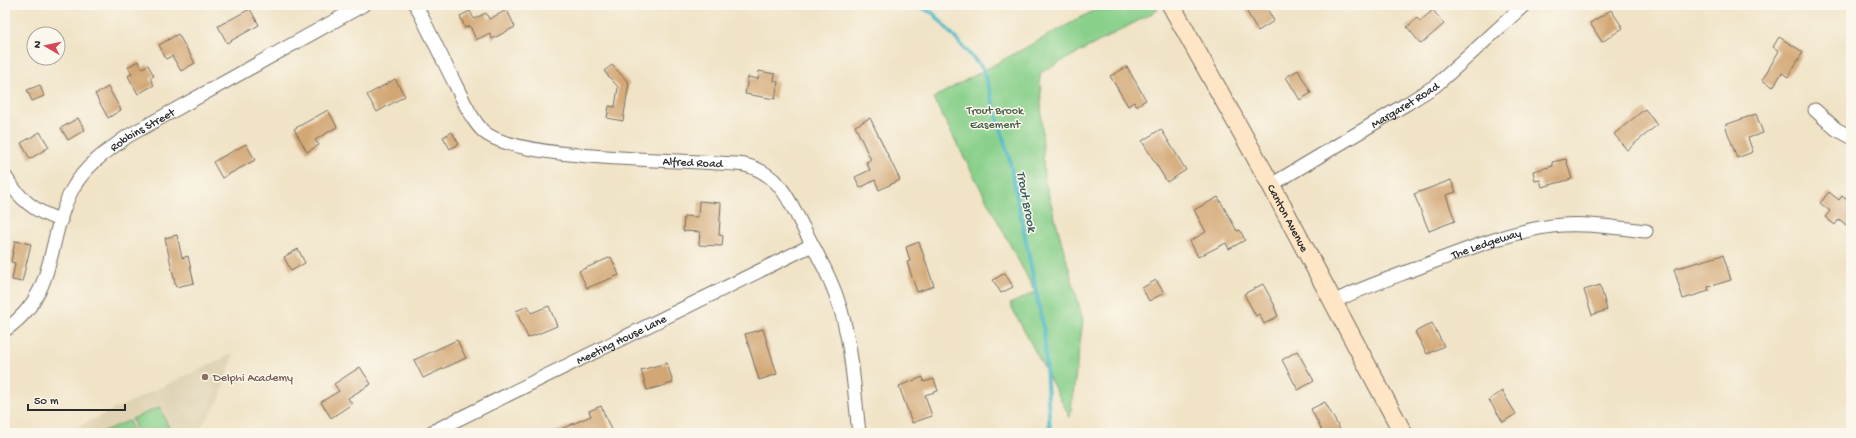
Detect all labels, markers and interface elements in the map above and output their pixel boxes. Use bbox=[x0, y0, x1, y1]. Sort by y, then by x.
north arrow bbox=[26, 26, 66, 66]
text: N bbox=[32, 40, 45, 49]
street label: Margaret Road bbox=[1369, 80, 1443, 132]
park label: Trout Brook Easement bbox=[966, 105, 1025, 133]
street label: Robbins Street bbox=[108, 106, 179, 155]
street label: Alfred Road bbox=[662, 155, 724, 172]
water label: Trout Brook bbox=[1012, 170, 1039, 234]
street label: Canton Avenue bbox=[1263, 182, 1311, 256]
street label: The Ledgeway bbox=[1449, 227, 1523, 264]
street label: Meeting House Lane bbox=[575, 312, 670, 369]
marker: Delphi Academy bbox=[200, 372, 210, 382]
place label: Delphi Academy bbox=[212, 372, 293, 386]
scale bar bbox=[28, 386, 125, 412]
text: 50 m bbox=[34, 395, 59, 409]

